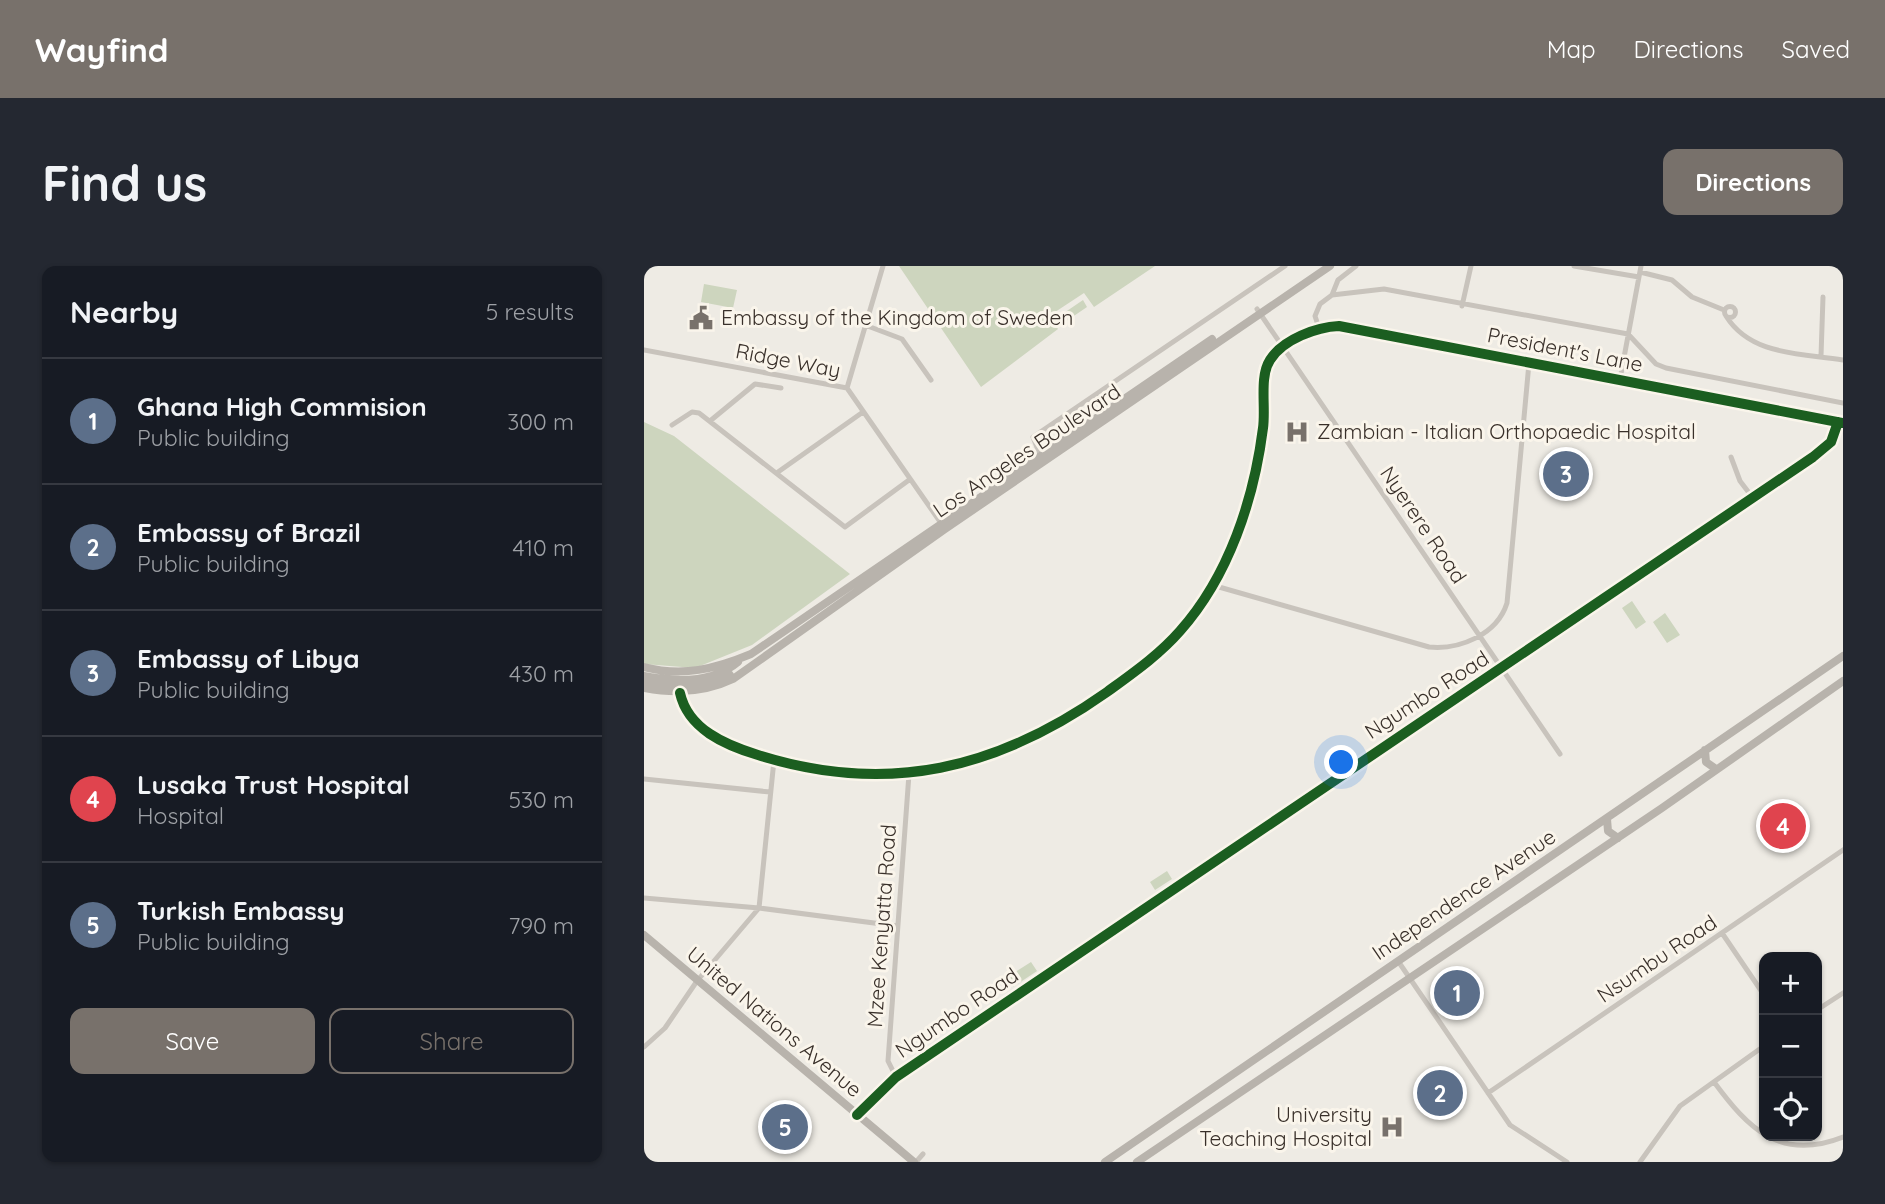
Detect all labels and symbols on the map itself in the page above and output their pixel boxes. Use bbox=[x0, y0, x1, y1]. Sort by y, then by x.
public building icon: Embassy of the Kingdom of Sweden bbox=[687, 304, 715, 332]
place label: Embassy of the Kingdom of Sweden bbox=[721, 304, 1073, 330]
street label: President's Lane bbox=[1485, 321, 1645, 377]
street label: Ridge Way bbox=[734, 337, 843, 383]
street label: Los Angeles Boulevard bbox=[928, 378, 1125, 523]
hospital icon: Zambian - Italian Orthopaedic Hospital bbox=[1283, 418, 1311, 446]
place label: Zambian - Italian Orthopaedic Hospital bbox=[1317, 418, 1696, 444]
pin: 3 bbox=[1543, 448, 1589, 500]
street label: Nyerere Road bbox=[1375, 461, 1473, 588]
street label: Ngumbo Road bbox=[1360, 644, 1493, 744]
your location bbox=[1324, 745, 1358, 779]
pin: 4 bbox=[1760, 800, 1806, 852]
street label: Mzee Kenyatta Road bbox=[861, 823, 901, 1028]
street label: Independence Avenue bbox=[1367, 823, 1560, 965]
street label: Nsumbu Road bbox=[1592, 909, 1721, 1008]
street label: United Nations Avenue bbox=[682, 940, 868, 1102]
street label: Ngumbo Road bbox=[890, 962, 1023, 1063]
pin: 1 bbox=[1434, 967, 1480, 1019]
pin: 2 bbox=[1417, 1067, 1463, 1119]
pin: 5 bbox=[762, 1101, 808, 1153]
place label: University Teaching Hospital bbox=[1199, 1101, 1372, 1151]
hospital icon: University Teaching Hospital bbox=[1378, 1113, 1406, 1141]

